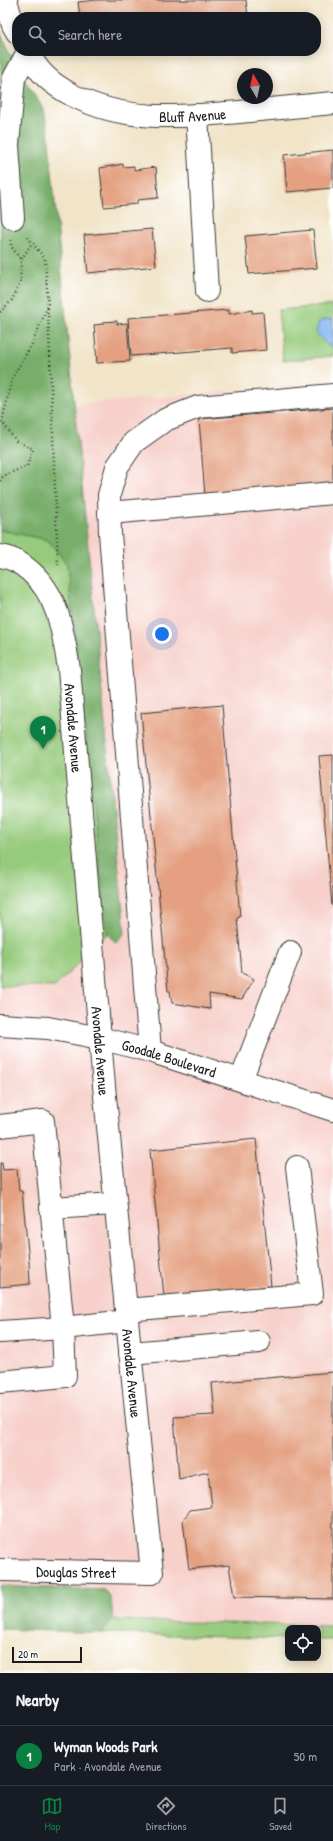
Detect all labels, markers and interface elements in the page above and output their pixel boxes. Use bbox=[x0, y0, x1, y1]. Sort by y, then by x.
search box bbox=[12, 12, 321, 56]
icon: search bbox=[26, 23, 48, 45]
text: Search here bbox=[58, 24, 122, 45]
north arrow bbox=[237, 68, 273, 104]
street label: Bluff Avenue bbox=[159, 103, 227, 127]
your location bbox=[152, 624, 172, 644]
street label: Avondale Avenue bbox=[60, 682, 88, 773]
pin: 1 bbox=[30, 716, 56, 749]
street label: Avondale Avenue bbox=[87, 1005, 115, 1096]
street label: Goodale Boulevard bbox=[120, 1034, 219, 1082]
street label: Avondale Avenue bbox=[117, 1328, 147, 1419]
street label: Douglas Street bbox=[36, 1561, 117, 1583]
map controls bbox=[285, 1625, 321, 1661]
button: locate bbox=[285, 1625, 321, 1661]
scale bar bbox=[12, 1645, 82, 1664]
text: 20 m bbox=[18, 1647, 38, 1661]
text: Nearby bbox=[16, 1688, 59, 1711]
text: Wyman Woods Park bbox=[54, 1736, 157, 1757]
text: 1 bbox=[27, 1747, 31, 1765]
text: 50 m bbox=[294, 1747, 317, 1765]
text: Park · Avondale Avenue bbox=[54, 1757, 162, 1775]
tab: Map bbox=[41, 1795, 63, 1833]
tab: Directions bbox=[146, 1795, 187, 1833]
tab: Saved bbox=[269, 1795, 292, 1833]

